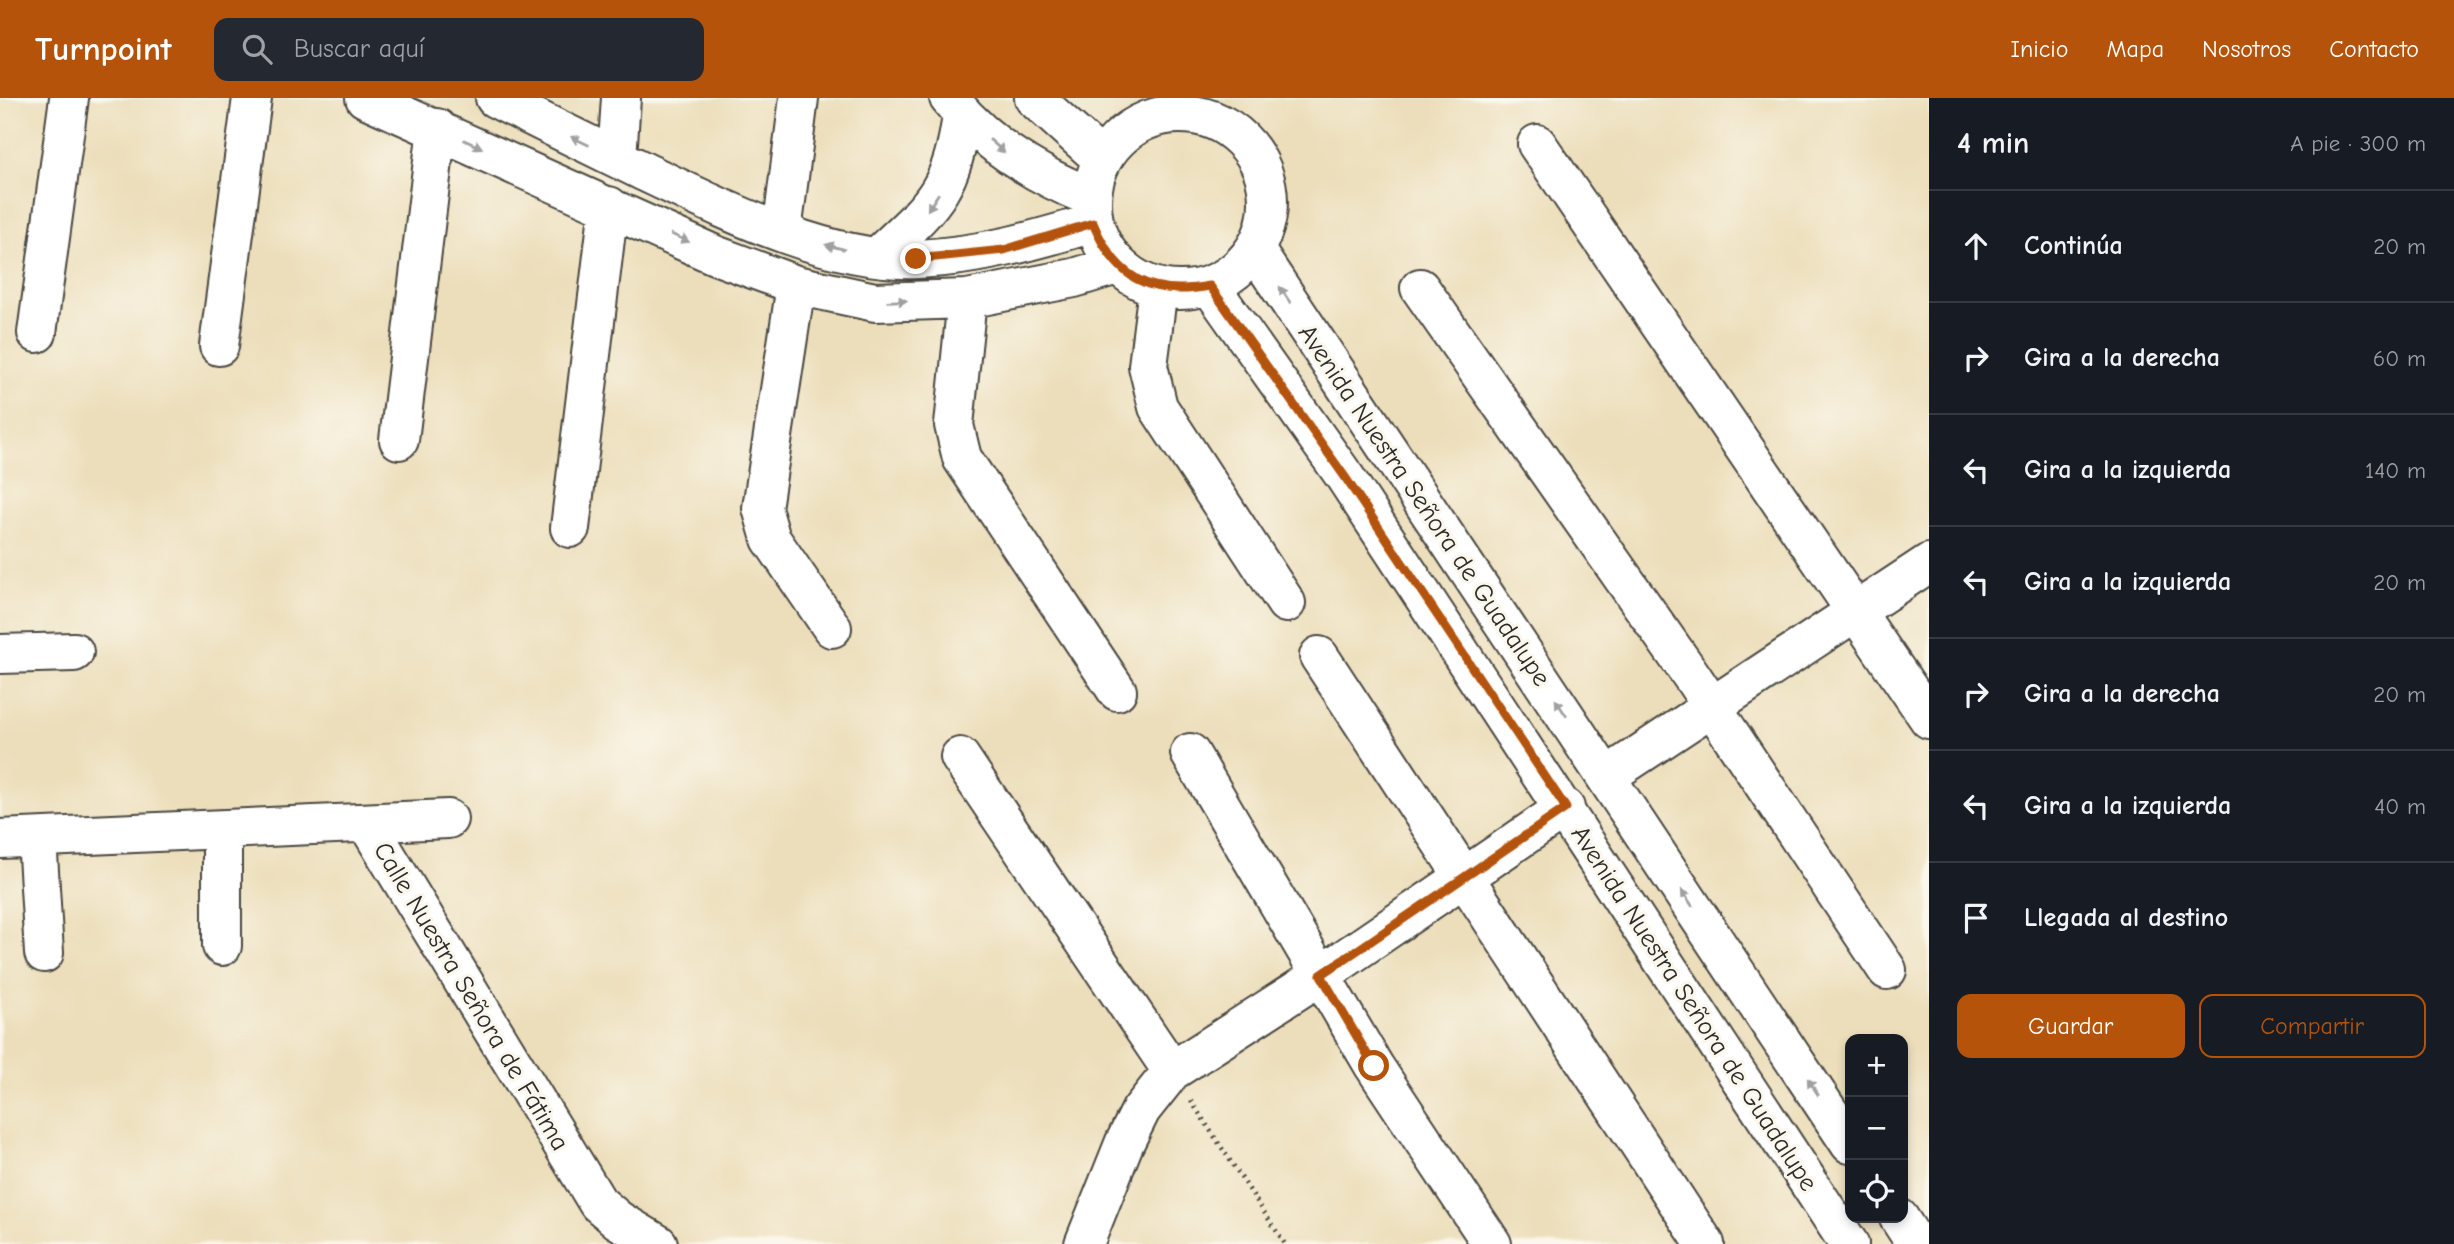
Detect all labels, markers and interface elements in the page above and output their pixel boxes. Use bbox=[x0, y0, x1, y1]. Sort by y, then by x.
search box bbox=[214, 18, 704, 81]
text: Turnpoint bbox=[35, 30, 172, 68]
icon: search bbox=[238, 30, 276, 68]
text: Buscar aquí bbox=[294, 34, 425, 64]
text: Inicio bbox=[2011, 35, 2068, 63]
text: Mapa bbox=[2106, 35, 2164, 63]
text: Nosotros bbox=[2202, 35, 2291, 63]
text: Contacto bbox=[2329, 35, 2419, 63]
text: 4 min bbox=[1957, 126, 2029, 161]
text: A pie · 300 m bbox=[2290, 130, 2426, 157]
one-way arrow bbox=[570, 135, 590, 146]
one-way arrow bbox=[988, 138, 1006, 154]
one-way arrow bbox=[463, 139, 483, 150]
one-way arrow bbox=[926, 192, 939, 211]
icon: ahead bbox=[1957, 227, 1995, 265]
text: Continúa bbox=[2024, 231, 2123, 261]
one-way arrow bbox=[670, 233, 690, 244]
text: 20 m bbox=[2373, 233, 2426, 260]
one-way arrow bbox=[824, 241, 846, 252]
route end bbox=[900, 243, 931, 274]
one-way arrow bbox=[1278, 286, 1292, 304]
one-way arrow bbox=[886, 296, 908, 307]
street label: Avenida Nuestra Señora de Guadalupe bbox=[1292, 319, 1557, 692]
icon: right bbox=[1957, 339, 1995, 377]
text: Gira a la derecha bbox=[2024, 343, 2220, 373]
text: 60 m bbox=[2373, 345, 2426, 372]
icon: left bbox=[1957, 451, 1995, 489]
text: Gira a la izquierda bbox=[2024, 455, 2231, 485]
text: 140 m bbox=[2365, 457, 2426, 484]
icon: left bbox=[1957, 563, 1995, 601]
text: Gira a la izquierda bbox=[2024, 567, 2231, 597]
text: 20 m bbox=[2373, 569, 2426, 596]
icon: right bbox=[1957, 675, 1995, 713]
text: Gira a la derecha bbox=[2024, 679, 2220, 709]
text: 20 m bbox=[2373, 681, 2426, 708]
one-way arrow bbox=[1555, 698, 1568, 718]
icon: left bbox=[1957, 787, 1995, 825]
text: Gira a la izquierda bbox=[2024, 791, 2231, 821]
text: 40 m bbox=[2374, 793, 2426, 820]
street label: Avenida Nuestra Señora de Guadalupe bbox=[1565, 820, 1824, 1197]
street label: Calle Nuestra Señora de Fátima bbox=[367, 837, 575, 1156]
one-way arrow bbox=[1681, 888, 1694, 907]
icon: arrive bbox=[1957, 899, 1995, 937]
text: Llegada al destino bbox=[2024, 903, 2228, 933]
button: Guardar bbox=[1957, 994, 2185, 1058]
button: Compartir bbox=[2199, 994, 2426, 1058]
map controls bbox=[1845, 1034, 1908, 1223]
button: + bbox=[1845, 1034, 1908, 1097]
route start bbox=[1358, 1050, 1389, 1081]
one-way arrow bbox=[1806, 1078, 1819, 1097]
button: − bbox=[1845, 1097, 1908, 1160]
button: locate bbox=[1845, 1160, 1908, 1223]

